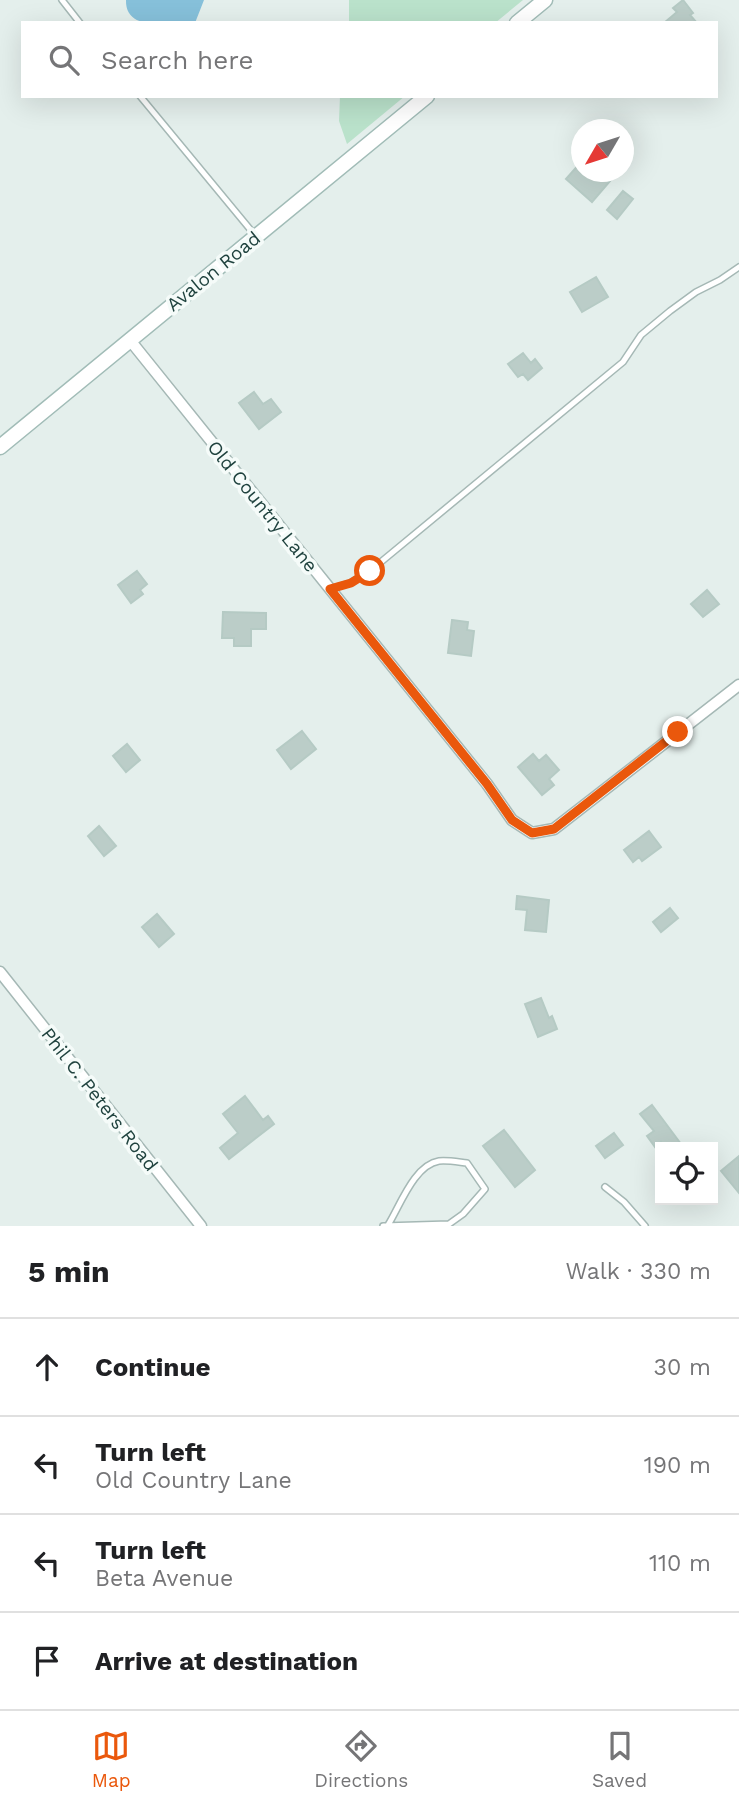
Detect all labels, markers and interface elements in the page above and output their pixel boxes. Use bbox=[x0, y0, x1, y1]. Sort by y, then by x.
search box bbox=[21, 21, 718, 98]
icon: search bbox=[45, 41, 83, 79]
text: Search here bbox=[101, 45, 253, 75]
north arrow bbox=[571, 119, 634, 182]
street label: Avalon Road bbox=[162, 227, 265, 316]
street label: Old Country Lane bbox=[203, 436, 323, 577]
route start bbox=[354, 555, 385, 586]
route end bbox=[662, 716, 693, 747]
street label: Phil C. Peters Road bbox=[36, 1023, 163, 1176]
map controls bbox=[655, 1142, 718, 1205]
button: locate bbox=[655, 1142, 718, 1205]
text: 5 min bbox=[28, 1254, 110, 1289]
text: Walk · 330 m bbox=[565, 1258, 711, 1285]
icon: ahead bbox=[28, 1348, 66, 1386]
text: Continue bbox=[95, 1352, 211, 1382]
text: 30 m bbox=[654, 1354, 711, 1381]
text: Turn left bbox=[95, 1437, 206, 1467]
icon: left bbox=[28, 1446, 66, 1484]
text: 190 m bbox=[644, 1452, 711, 1479]
text: Old Country Lane bbox=[95, 1467, 292, 1494]
text: Turn left bbox=[95, 1535, 206, 1565]
icon: left bbox=[28, 1544, 66, 1582]
text: 110 m bbox=[649, 1550, 711, 1577]
text: Beta Avenue bbox=[95, 1565, 233, 1592]
icon: arrive bbox=[28, 1642, 66, 1680]
text: Arrive at destination bbox=[95, 1646, 358, 1676]
tab: Map bbox=[92, 1727, 131, 1792]
tab: Directions bbox=[314, 1727, 408, 1792]
tab: Saved bbox=[592, 1727, 647, 1792]

